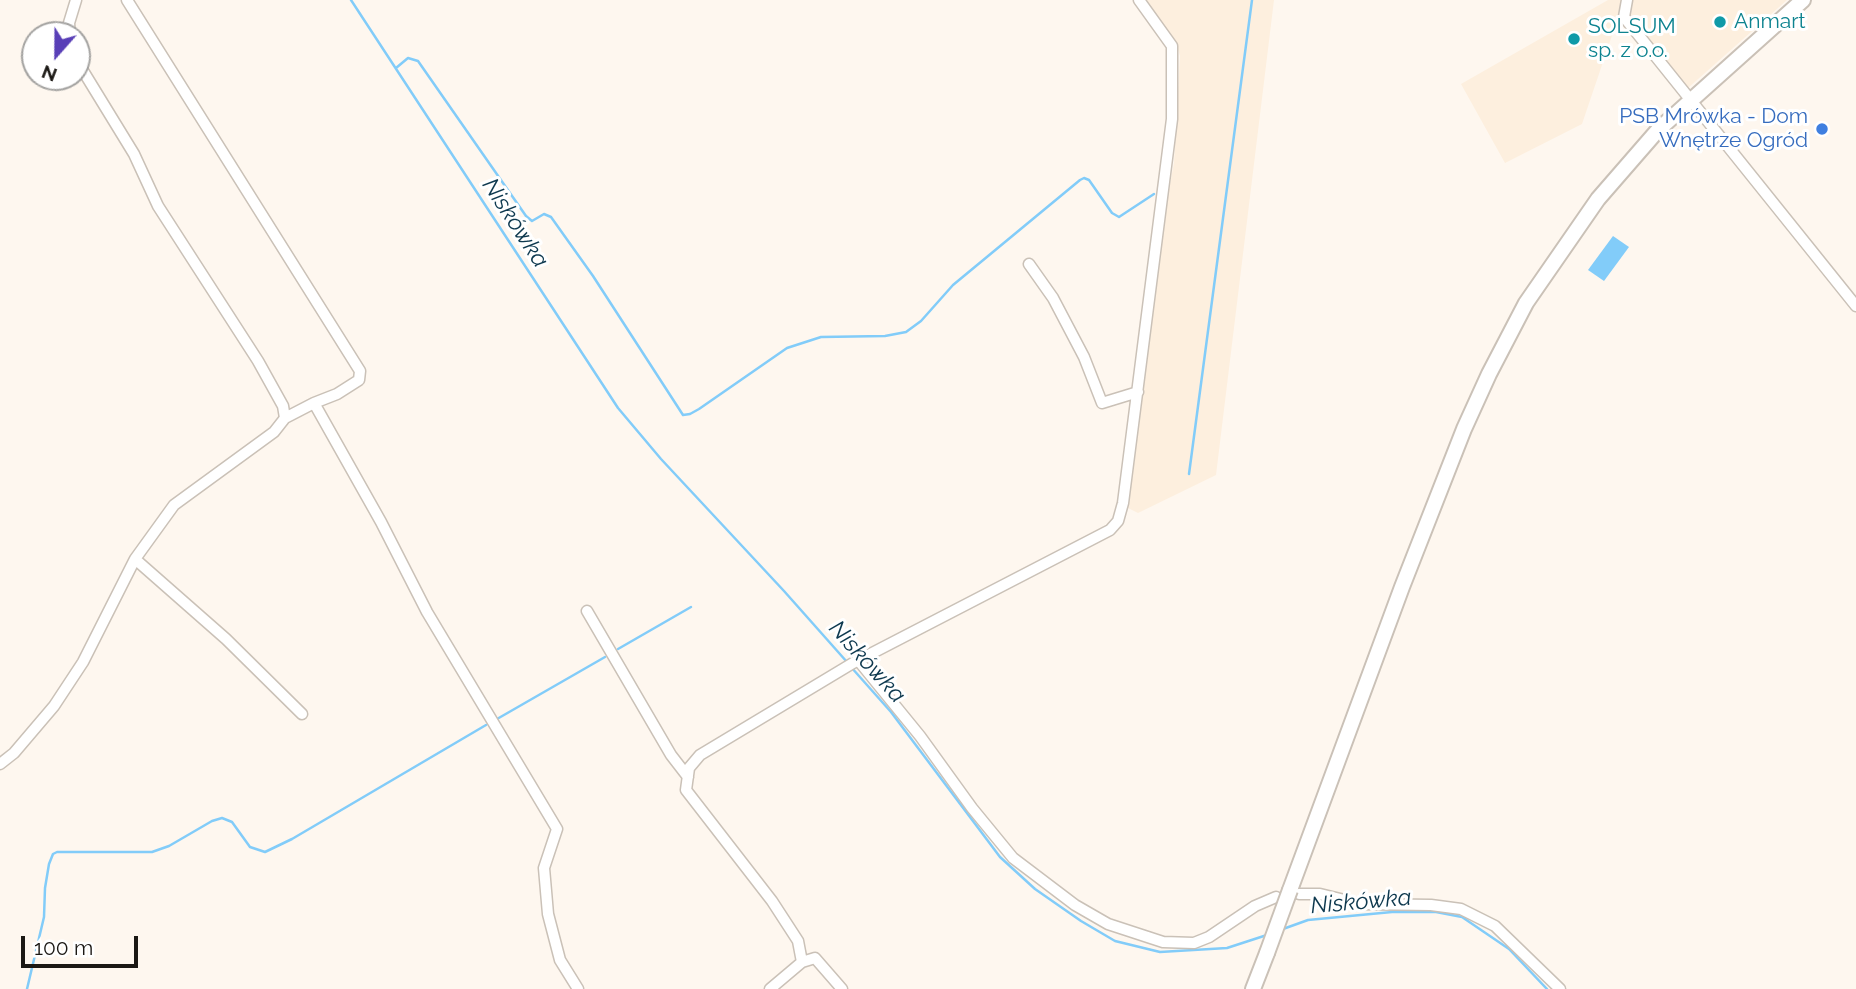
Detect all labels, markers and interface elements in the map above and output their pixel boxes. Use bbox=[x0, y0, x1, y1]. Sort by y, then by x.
place label: Anmart bbox=[1734, 9, 1806, 35]
place label: SOLSUM sp. z o.o. bbox=[1588, 14, 1676, 64]
marker: Anmart bbox=[1712, 14, 1728, 30]
north arrow bbox=[21, 21, 91, 91]
marker: SOLSUM sp. z o.o. bbox=[1566, 31, 1582, 47]
text: N bbox=[38, 61, 60, 87]
place label: PSB Mrówka - Dom Wnętrze Ogród bbox=[1619, 104, 1808, 154]
marker: PSB Mrówka - Dom Wnętrze Ogród bbox=[1814, 121, 1830, 137]
water label: Niskówka bbox=[476, 173, 554, 273]
water label: Niskówka bbox=[823, 615, 911, 709]
water label: Niskówka bbox=[1310, 884, 1412, 920]
scale bar bbox=[24, 922, 142, 966]
text: 100 m bbox=[34, 935, 93, 960]

